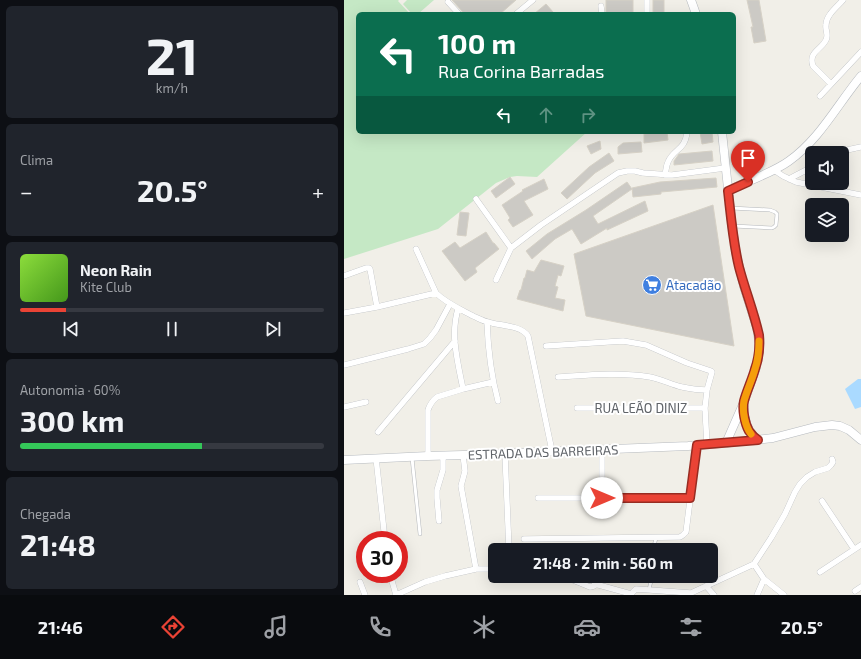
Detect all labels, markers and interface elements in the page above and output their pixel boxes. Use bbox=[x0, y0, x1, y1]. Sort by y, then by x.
text: 21 bbox=[146, 23, 198, 85]
text: 100 m bbox=[438, 26, 516, 60]
icon: left bbox=[372, 28, 424, 80]
text: Rua Corina Barradas bbox=[438, 60, 605, 82]
text: km/h bbox=[156, 80, 188, 96]
icon: left bbox=[493, 104, 515, 126]
icon: ahead bbox=[535, 104, 557, 126]
icon: right bbox=[577, 104, 599, 126]
pin bbox=[731, 141, 765, 182]
map controls bbox=[805, 146, 849, 242]
button: sound bbox=[805, 146, 849, 190]
icon: arrive bbox=[737, 147, 759, 169]
text: Clima bbox=[20, 152, 53, 168]
text: 20.5° bbox=[137, 172, 208, 208]
text: − bbox=[20, 178, 33, 204]
text: + bbox=[312, 178, 324, 204]
button: layers bbox=[805, 198, 849, 242]
text: Neon Rain bbox=[80, 261, 152, 279]
supermarket icon: Atacadão bbox=[641, 274, 663, 296]
place label: Atacadão bbox=[666, 277, 722, 293]
text: Kite Club bbox=[80, 279, 132, 295]
icon: previous bbox=[60, 318, 82, 340]
icon: pause bbox=[161, 318, 183, 340]
icon: next bbox=[262, 318, 284, 340]
text: Autonomia · 60% bbox=[20, 382, 120, 398]
street label: RUA LEÃO DINIZ bbox=[595, 400, 687, 416]
text: 300 km bbox=[20, 402, 125, 438]
street label: ESTRADA DAS BARREIRAS bbox=[467, 441, 619, 463]
position arrow bbox=[581, 477, 623, 519]
text: Chegada bbox=[20, 506, 71, 522]
text: 21:48 bbox=[20, 526, 96, 562]
speed limit sign: 30 bbox=[356, 531, 408, 583]
text: 21:48 · 2 min · 560 m bbox=[533, 554, 673, 572]
icon: directions bbox=[159, 613, 187, 641]
icon: music bbox=[262, 613, 290, 641]
icon: phone bbox=[366, 613, 394, 641]
icon: climate bbox=[470, 613, 498, 641]
icon: car bbox=[573, 613, 601, 641]
icon: filters bbox=[677, 613, 705, 641]
text: 21:46 bbox=[38, 616, 83, 638]
text: 20.5° bbox=[781, 616, 823, 638]

